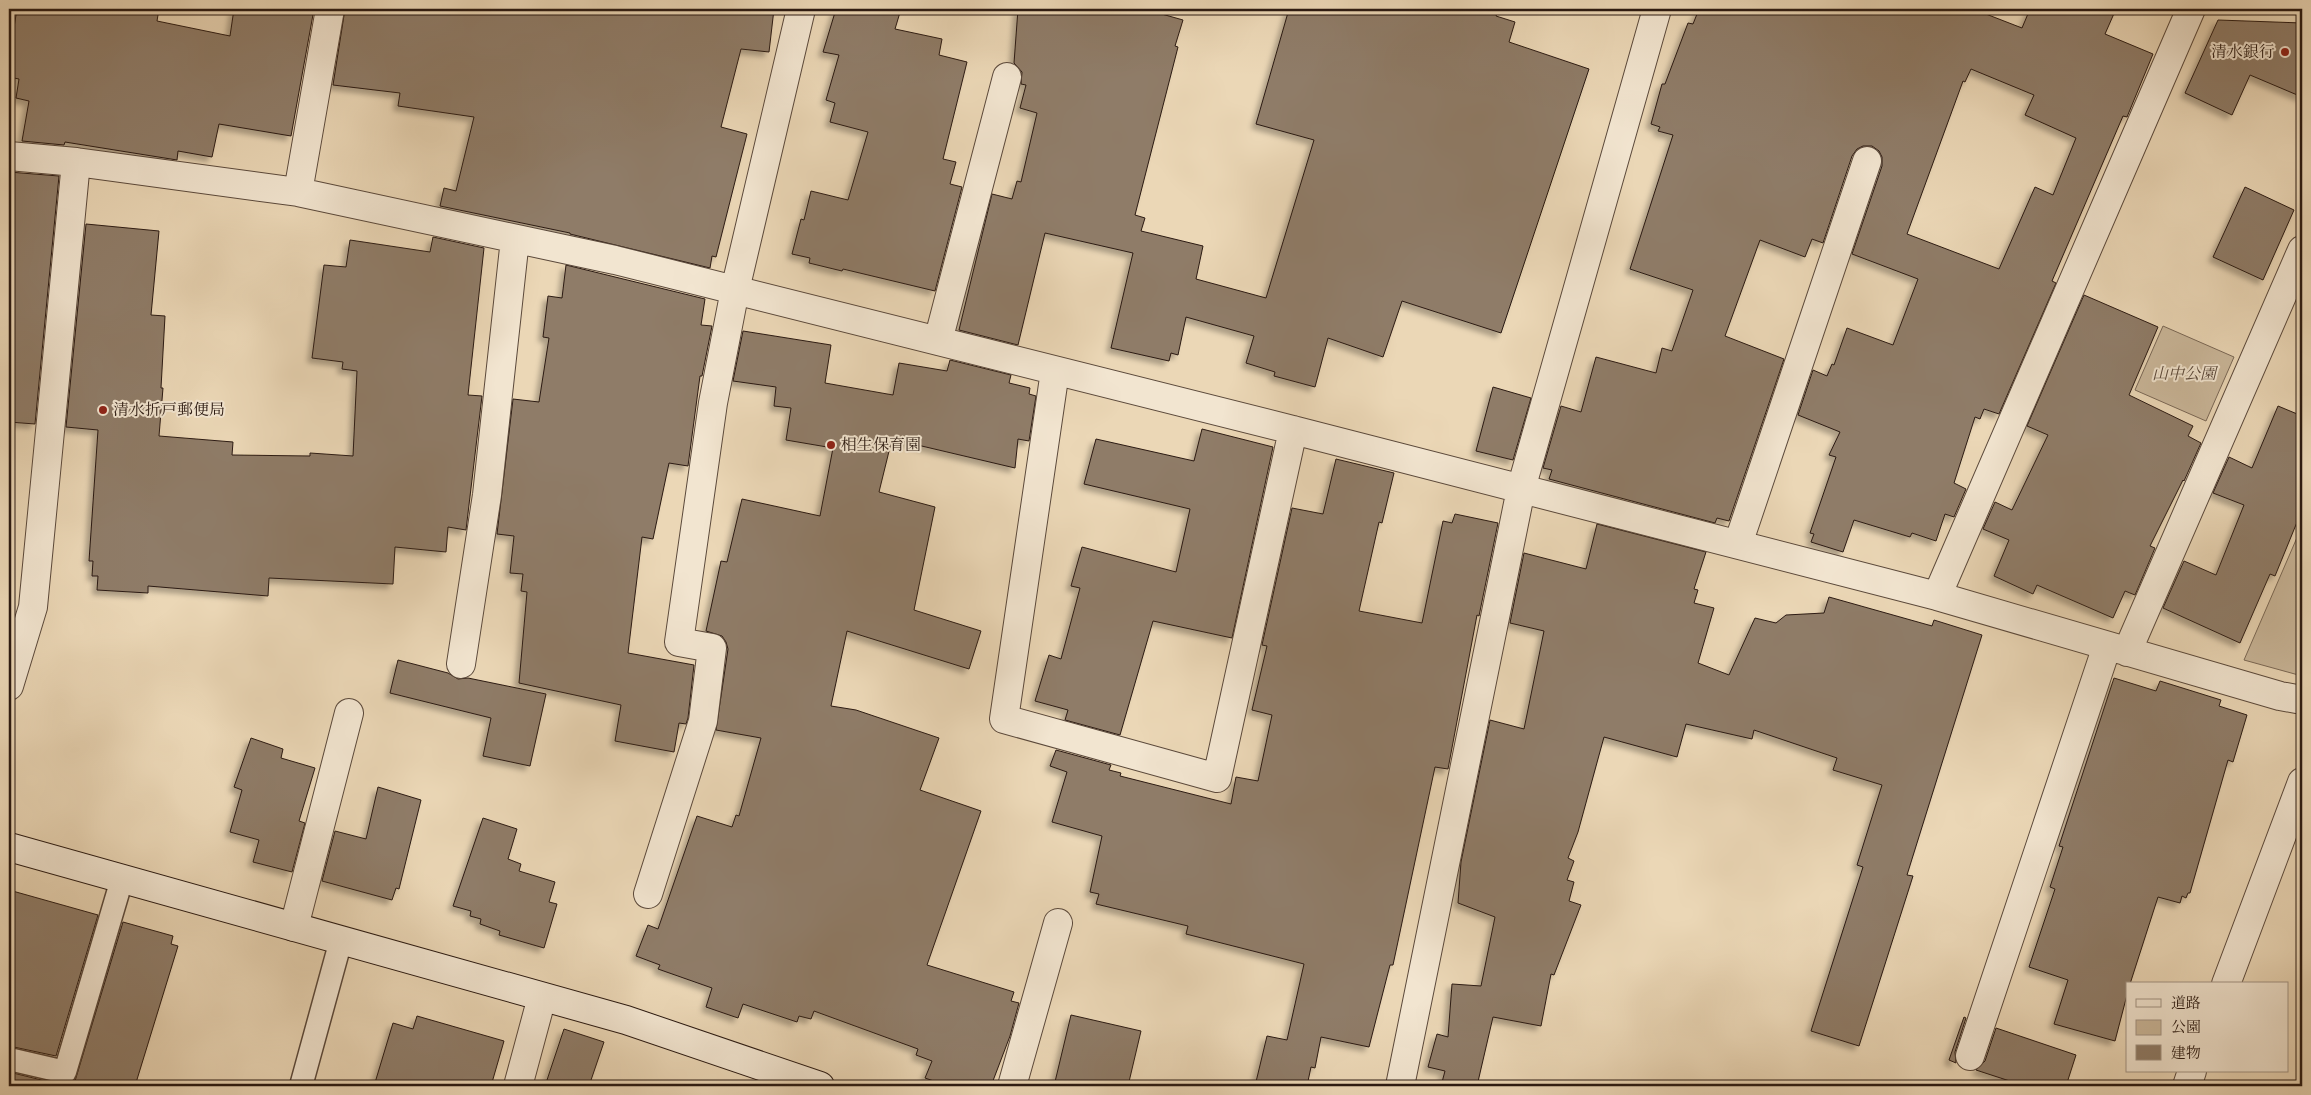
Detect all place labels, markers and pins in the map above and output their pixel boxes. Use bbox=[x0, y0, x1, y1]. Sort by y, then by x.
place label: 清水銀行 bbox=[2211, 42, 2275, 62]
marker: 清水銀行 bbox=[2279, 46, 2291, 58]
place label: 清水折戸郵便局 bbox=[113, 400, 225, 420]
marker: 清水折戸郵便局 bbox=[97, 404, 109, 416]
place label: 相生保育園 bbox=[841, 435, 921, 455]
marker: 相生保育園 bbox=[825, 439, 837, 451]

